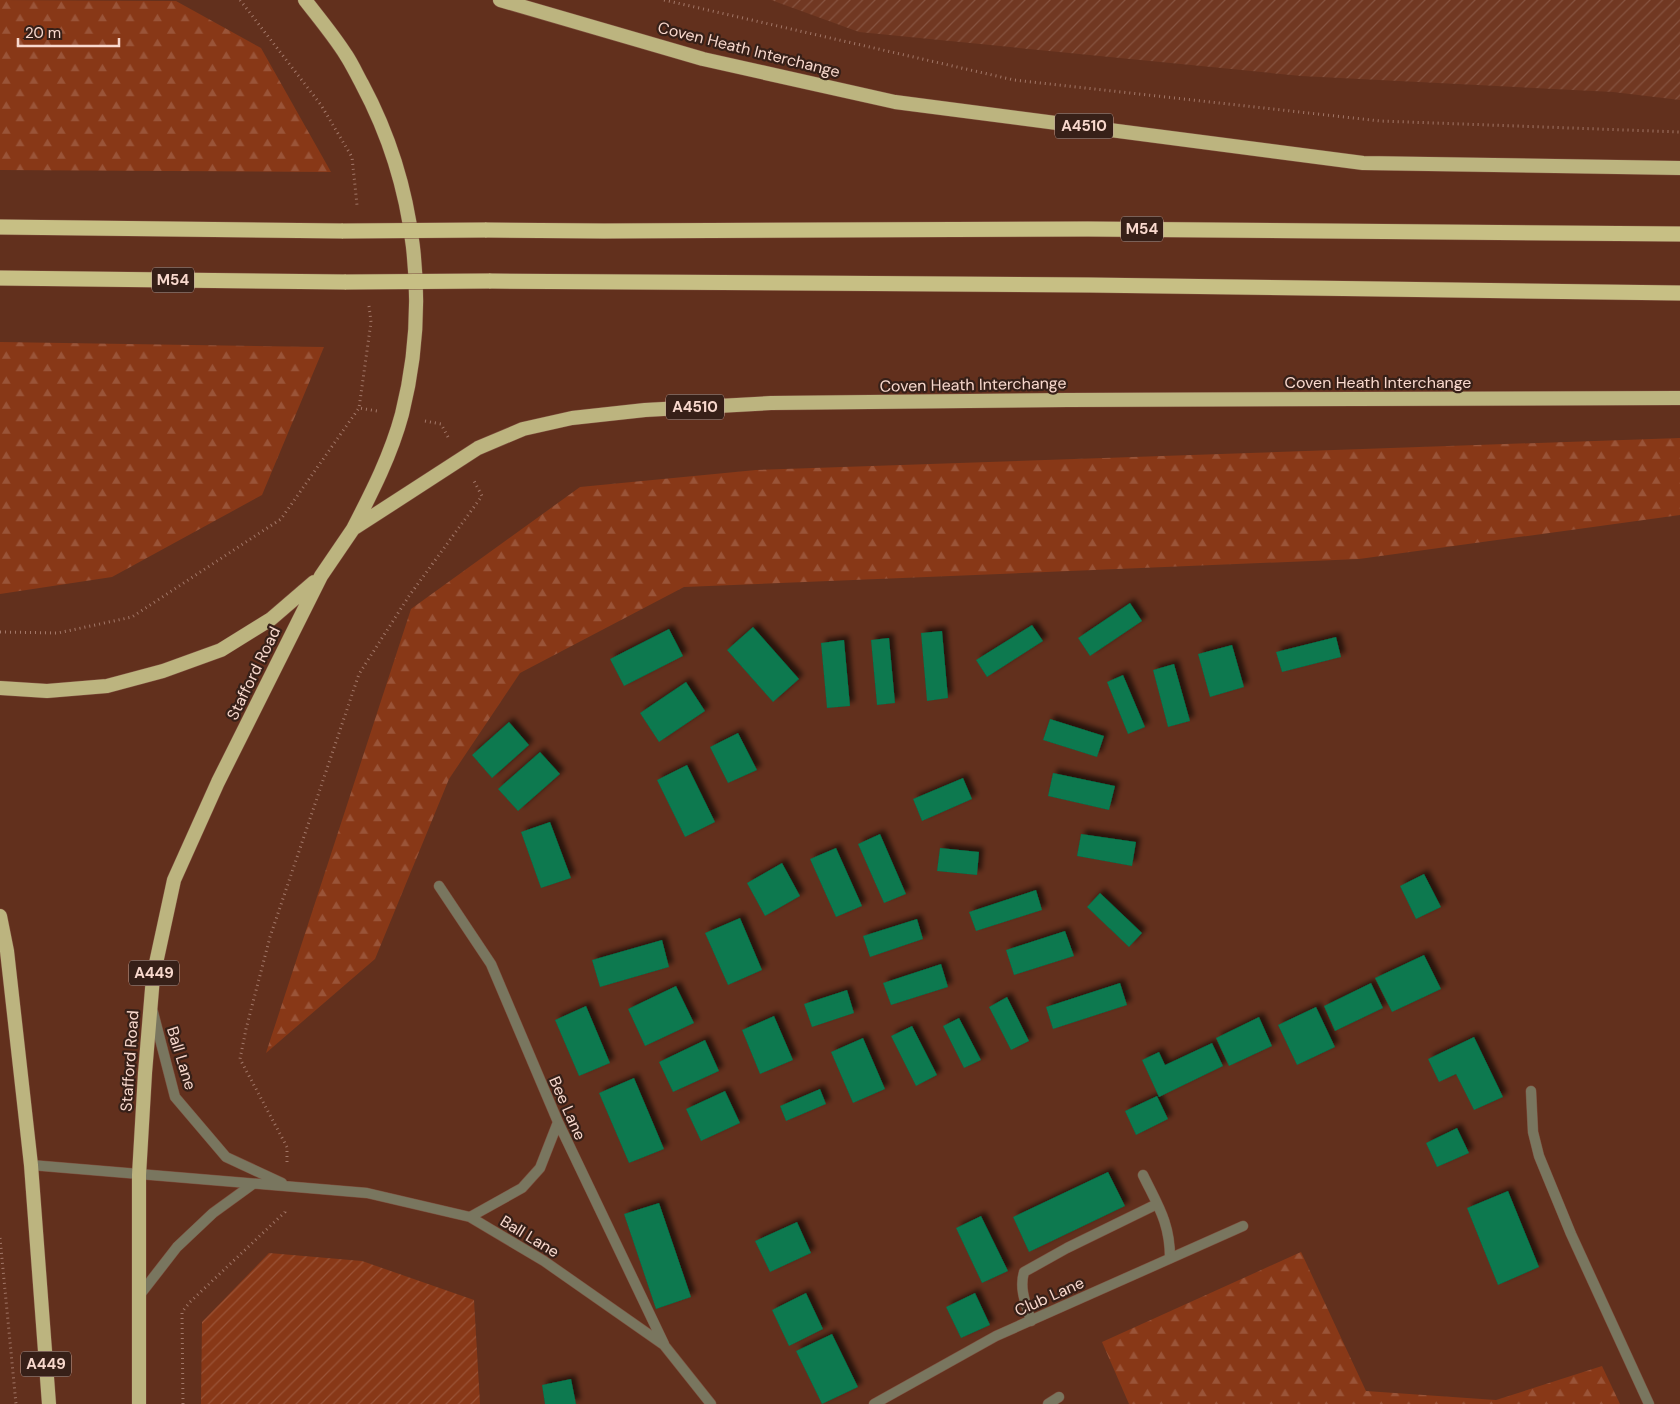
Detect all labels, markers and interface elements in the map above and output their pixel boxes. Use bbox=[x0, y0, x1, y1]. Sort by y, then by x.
scale bar bbox=[18, 15, 119, 47]
street label: Coven Heath Interchange bbox=[656, 17, 842, 82]
text: 20 m bbox=[25, 23, 61, 43]
road number: A4510 bbox=[1055, 114, 1113, 138]
road number: M54 bbox=[1121, 216, 1163, 242]
road number: M54 bbox=[152, 268, 194, 292]
street label: Coven Heath Interchange bbox=[879, 372, 1067, 397]
street label: Coven Heath Interchange bbox=[1285, 372, 1471, 393]
road number: A4510 bbox=[666, 394, 724, 420]
street label: Stafford Road bbox=[222, 623, 285, 723]
road number: A449 bbox=[129, 960, 179, 986]
street label: Stafford Road bbox=[115, 1010, 144, 1112]
street label: Ball Lane bbox=[162, 1024, 201, 1092]
street label: Bee Lane bbox=[544, 1073, 591, 1143]
street label: Ball Lane bbox=[496, 1211, 563, 1262]
street label: Club Lane bbox=[1011, 1272, 1087, 1321]
road number: A449 bbox=[21, 1352, 71, 1376]

